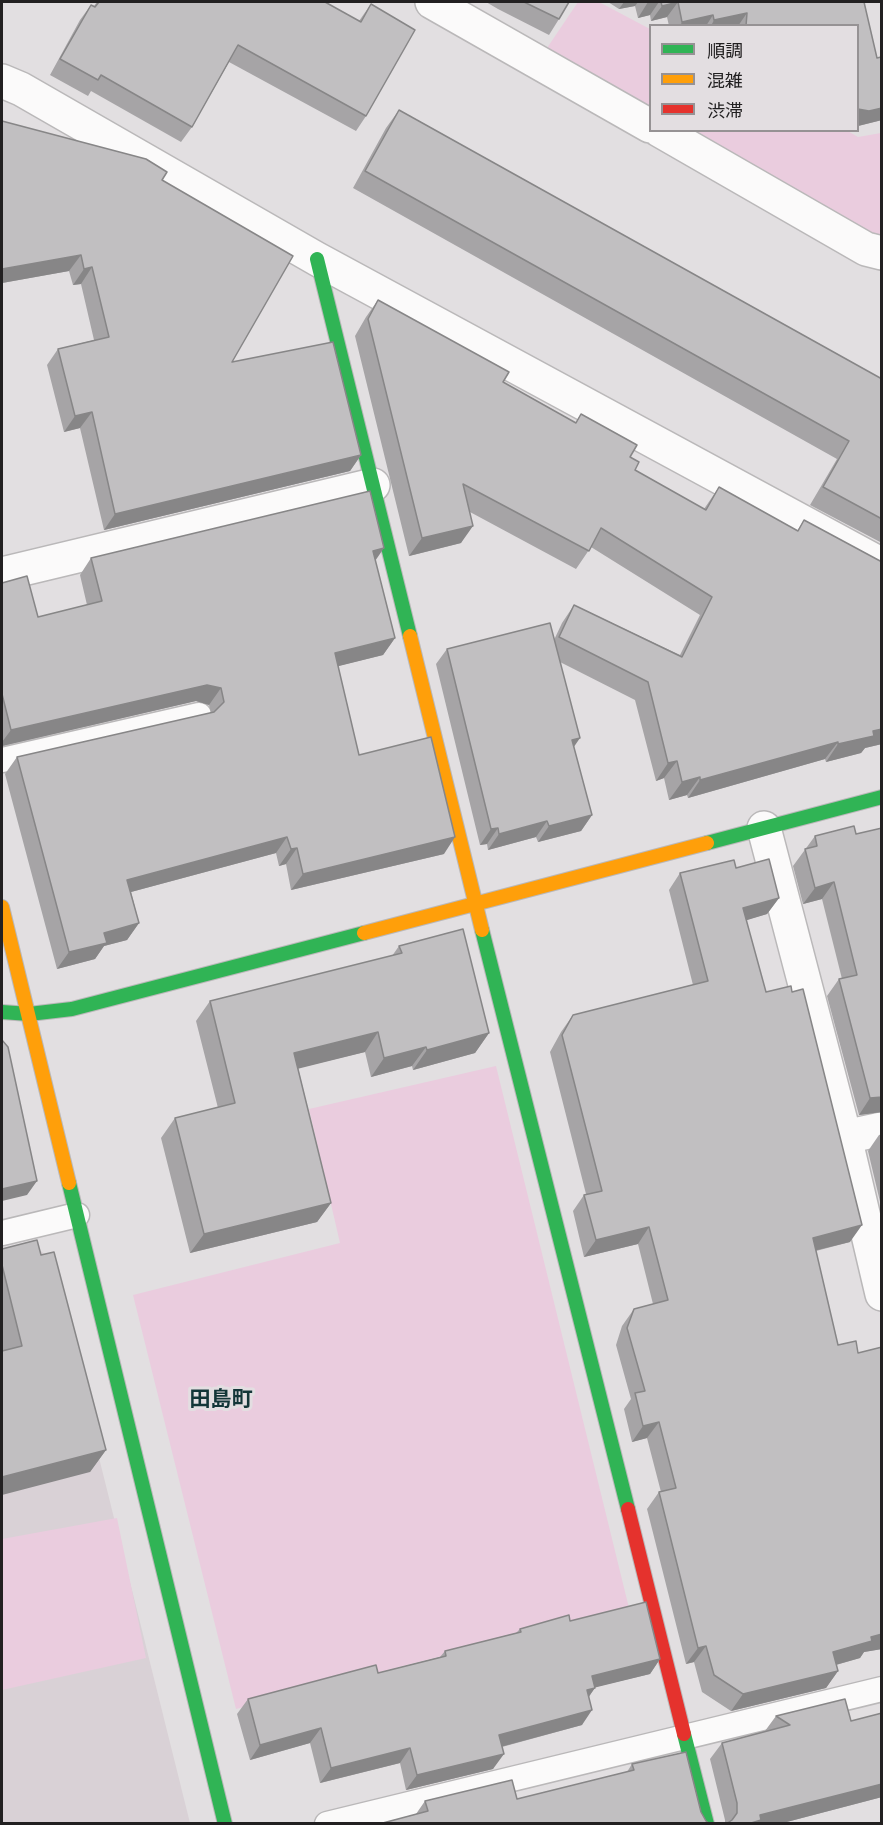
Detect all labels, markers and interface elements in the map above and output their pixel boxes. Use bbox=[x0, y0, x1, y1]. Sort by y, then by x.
legend bbox=[649, 24, 859, 132]
text: 順調 bbox=[707, 41, 743, 61]
text: 混雑 bbox=[707, 71, 743, 91]
text: 渋滞 bbox=[707, 101, 743, 121]
district label: 田島町 bbox=[190, 1388, 252, 1414]

